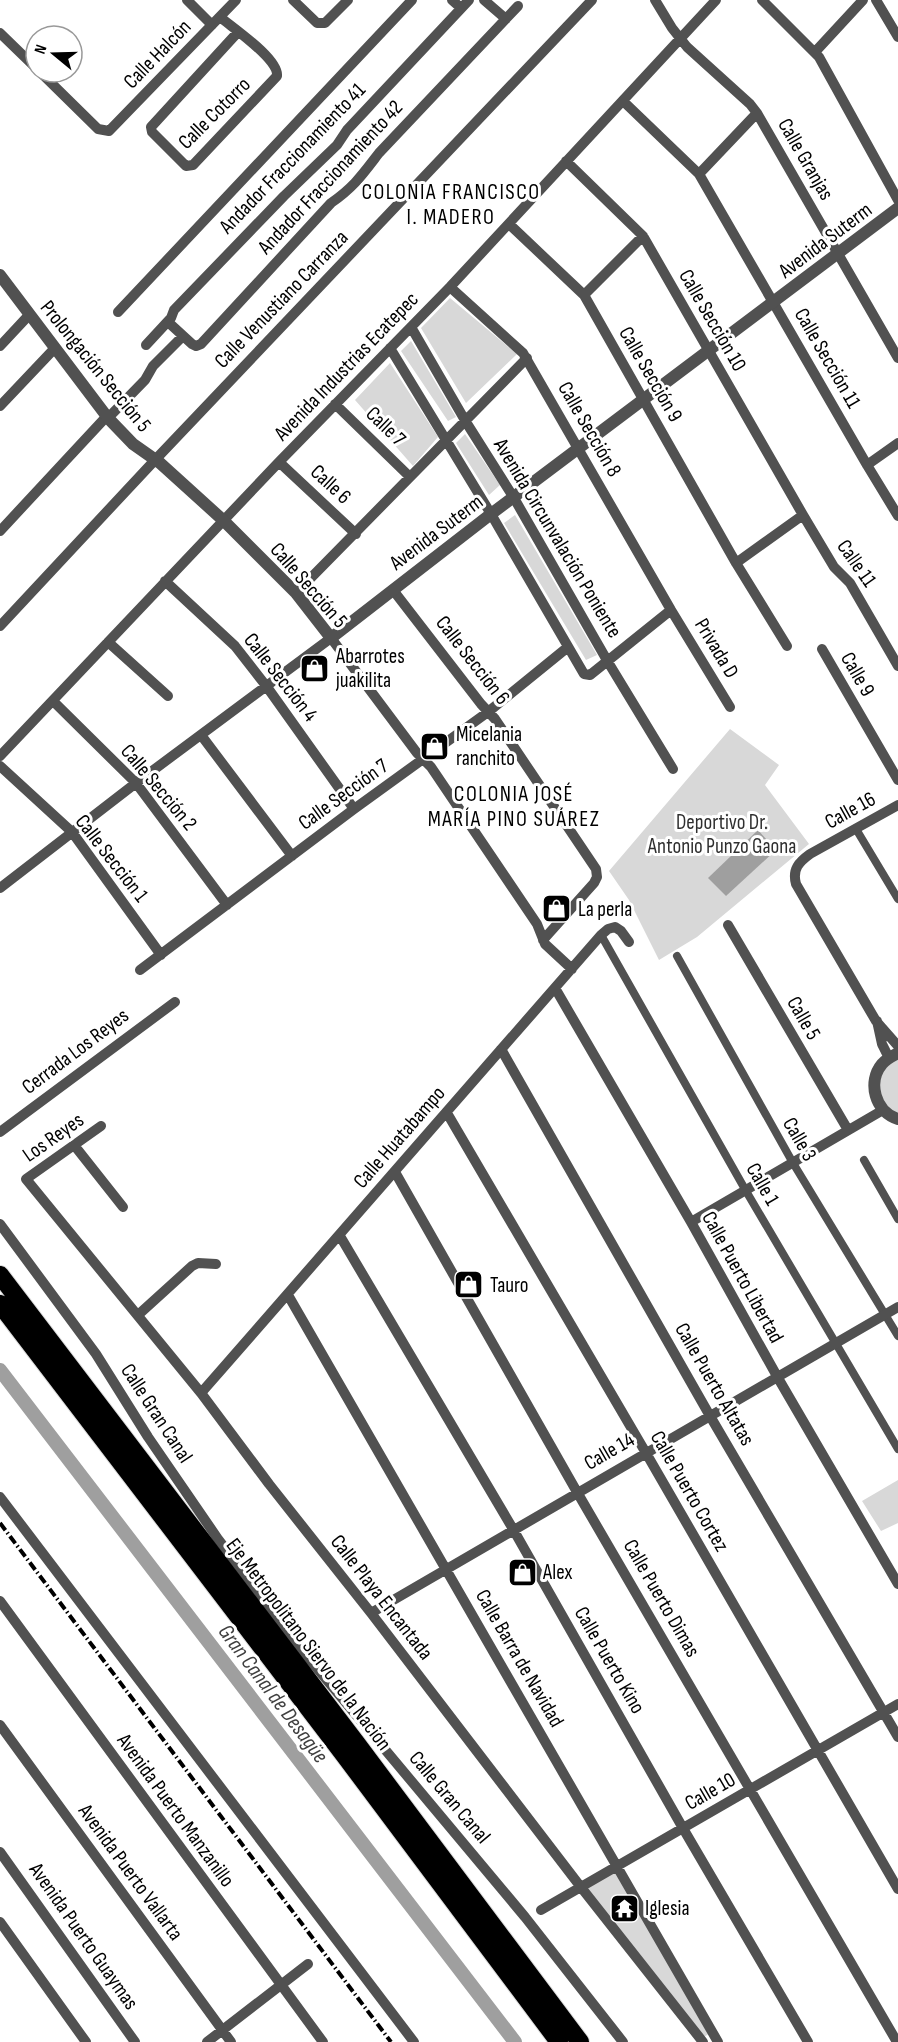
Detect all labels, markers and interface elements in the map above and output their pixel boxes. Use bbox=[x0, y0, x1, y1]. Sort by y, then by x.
street label: Calle Halcón bbox=[118, 15, 196, 94]
north arrow bbox=[24, 24, 84, 84]
text: N bbox=[31, 42, 52, 57]
street label: Calle Cotorro bbox=[173, 72, 256, 155]
street label: Andador Fraccionamiento 41 bbox=[213, 77, 371, 240]
street label: Andador Fraccionamiento 42 bbox=[252, 95, 408, 260]
street label: Calle Granjas bbox=[772, 114, 839, 205]
district label: COLONIA FRANCISCO I. MADERO bbox=[361, 179, 541, 231]
street label: Avenida Suterm bbox=[773, 197, 877, 284]
street label: Calle Venustiano Carranza bbox=[209, 225, 354, 373]
street label: Calle Sección 10 bbox=[673, 265, 752, 376]
street label: Avenida Industrias Ecatepec bbox=[268, 287, 424, 447]
street label: Prolongación Sección 5 bbox=[35, 296, 156, 437]
street label: Calle Sección 11 bbox=[789, 304, 867, 413]
street label: Calle Sección 9 bbox=[613, 322, 688, 426]
street label: Calle Sección 8 bbox=[552, 377, 627, 481]
street label: Calle 7 bbox=[360, 401, 411, 452]
street label: Avenida Circunvalación Poniente bbox=[488, 433, 627, 642]
street label: Calle 6 bbox=[305, 459, 356, 509]
street label: Avenida Suterm bbox=[384, 489, 488, 576]
street label: Calle 11 bbox=[831, 535, 882, 592]
street label: Calle Sección 5 bbox=[265, 537, 353, 633]
street label: Calle Sección 6 bbox=[430, 611, 515, 710]
street label: Privada D bbox=[689, 614, 744, 683]
street label: Calle Sección 4 bbox=[238, 628, 323, 727]
place label: Abarrotes juakilita bbox=[335, 644, 405, 693]
street label: Calle 9 bbox=[835, 648, 880, 701]
shop icon: Abarrotes juakilita bbox=[299, 652, 331, 684]
place label: Micelania ranchito bbox=[456, 722, 522, 771]
shop icon: Micelania ranchito bbox=[419, 730, 451, 762]
street label: Calle Sección 2 bbox=[115, 739, 202, 836]
street label: Calle Sección 7 bbox=[293, 753, 394, 835]
district label: COLONIA JOSÉ MARÍA PINO SUÁREZ bbox=[428, 781, 600, 833]
street label: Calle 16 bbox=[821, 786, 880, 834]
street label: Calle Sección 1 bbox=[70, 810, 154, 907]
park label: Deportivo Dr. Antonio Punzo Gaona bbox=[647, 810, 796, 859]
shop icon: La perla bbox=[541, 893, 573, 925]
place label: La perla bbox=[578, 897, 632, 922]
street label: Calle 5 bbox=[781, 992, 826, 1044]
street label: Cerrada Los Reyes bbox=[17, 1003, 134, 1100]
street label: Calle Huatabampo bbox=[348, 1081, 451, 1193]
street label: Los Reyes bbox=[18, 1107, 89, 1167]
street label: Calle 3 bbox=[777, 1113, 822, 1166]
street label: Calle 1 bbox=[741, 1159, 785, 1210]
street label: Calle Puerto Libertad bbox=[696, 1207, 789, 1347]
shop icon: Tauro bbox=[453, 1269, 485, 1301]
place label: Tauro bbox=[490, 1273, 528, 1298]
street label: Calle Puerto Altatas bbox=[669, 1318, 760, 1450]
street label: Calle Gran Canal bbox=[115, 1359, 198, 1467]
street label: Calle Puerto Cortez bbox=[645, 1426, 734, 1557]
street label: Calle 14 bbox=[580, 1427, 639, 1476]
street label: Calle Playa Encantada bbox=[325, 1530, 438, 1665]
street label: Eje Metropolitano Siervo de la Nación bbox=[221, 1533, 397, 1755]
street label: Calle Puerto Dimas bbox=[618, 1535, 705, 1661]
shop icon: Alex bbox=[506, 1556, 538, 1588]
place label: Alex bbox=[542, 1560, 572, 1585]
street label: Calle Barra de Navidad bbox=[470, 1585, 569, 1732]
street label: Calle Puerto Kino bbox=[569, 1602, 650, 1718]
water label: Gran Canal de Desagüe bbox=[212, 1619, 334, 1769]
street label: Avenida Puerto Manzanillo bbox=[111, 1728, 240, 1892]
street label: Calle Gran Canal bbox=[404, 1746, 496, 1849]
street label: Calle 10 bbox=[681, 1767, 740, 1816]
street label: Avenida Puerto Vallarta bbox=[72, 1798, 188, 1945]
street label: Avenida Puerto Guaymas bbox=[23, 1857, 144, 2014]
temple icon: Iglesia bbox=[608, 1892, 640, 1924]
place label: Iglesia bbox=[645, 1896, 690, 1921]

